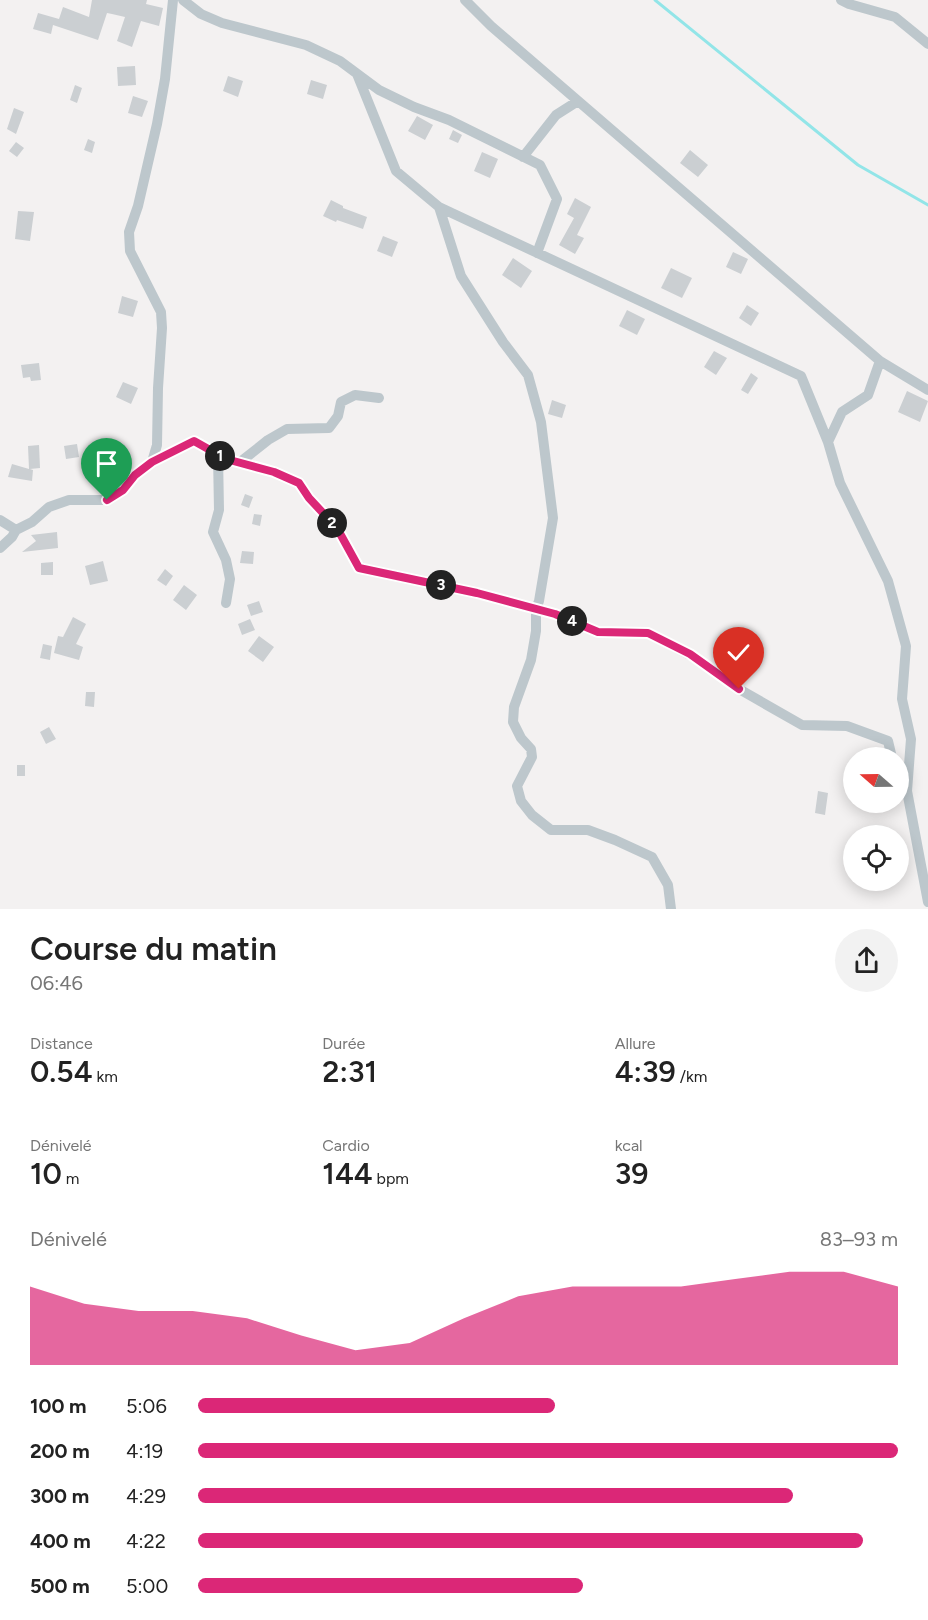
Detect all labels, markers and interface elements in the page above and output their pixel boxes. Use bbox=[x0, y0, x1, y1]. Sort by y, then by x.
pin bbox=[81, 438, 132, 500]
pin: 1 bbox=[205, 441, 235, 471]
text: 1 bbox=[217, 446, 223, 465]
icon: arrive bbox=[90, 447, 123, 480]
pin: 2 bbox=[317, 508, 347, 538]
text: 2 bbox=[327, 513, 337, 532]
pin: 3 bbox=[426, 570, 456, 600]
text: 3 bbox=[437, 575, 445, 594]
pin: 4 bbox=[557, 606, 587, 636]
text: 4 bbox=[567, 611, 577, 630]
pin bbox=[713, 627, 764, 689]
icon: check bbox=[722, 636, 755, 669]
north arrow bbox=[843, 747, 909, 813]
map controls bbox=[843, 747, 909, 891]
button: locate bbox=[843, 825, 909, 891]
text: Course du matin bbox=[30, 929, 277, 968]
button: share bbox=[835, 929, 898, 992]
text: 06:46 bbox=[30, 971, 83, 995]
text: Distance bbox=[30, 1034, 93, 1053]
text: Durée bbox=[322, 1034, 365, 1053]
text: Allure bbox=[615, 1034, 656, 1053]
text: 0.54 bbox=[30, 1053, 93, 1090]
text: 2:31 bbox=[322, 1053, 377, 1090]
text: 4:39 bbox=[615, 1053, 676, 1090]
text: km bbox=[93, 1067, 118, 1086]
text: /km bbox=[676, 1067, 707, 1086]
text: Dénivelé bbox=[30, 1136, 92, 1155]
text: Cardio bbox=[322, 1136, 370, 1155]
text: kcal bbox=[615, 1136, 643, 1155]
text: 10 bbox=[30, 1155, 62, 1192]
text: 144 bbox=[322, 1155, 373, 1192]
text: 39 bbox=[615, 1155, 648, 1192]
text: m bbox=[62, 1169, 80, 1188]
text: bpm bbox=[373, 1169, 409, 1188]
text: Dénivelé bbox=[30, 1227, 107, 1251]
text: 83–93 m bbox=[820, 1227, 898, 1251]
text: 100 m bbox=[30, 1394, 87, 1418]
text: 5:06 bbox=[126, 1394, 167, 1418]
text: 200 m bbox=[30, 1439, 90, 1463]
text: 4:19 bbox=[126, 1439, 163, 1463]
text: 300 m bbox=[30, 1484, 89, 1508]
text: 4:29 bbox=[126, 1484, 166, 1508]
text: 400 m bbox=[30, 1529, 91, 1553]
text: 4:22 bbox=[126, 1529, 166, 1553]
text: 500 m bbox=[30, 1574, 90, 1598]
text: 5:00 bbox=[126, 1574, 168, 1598]

